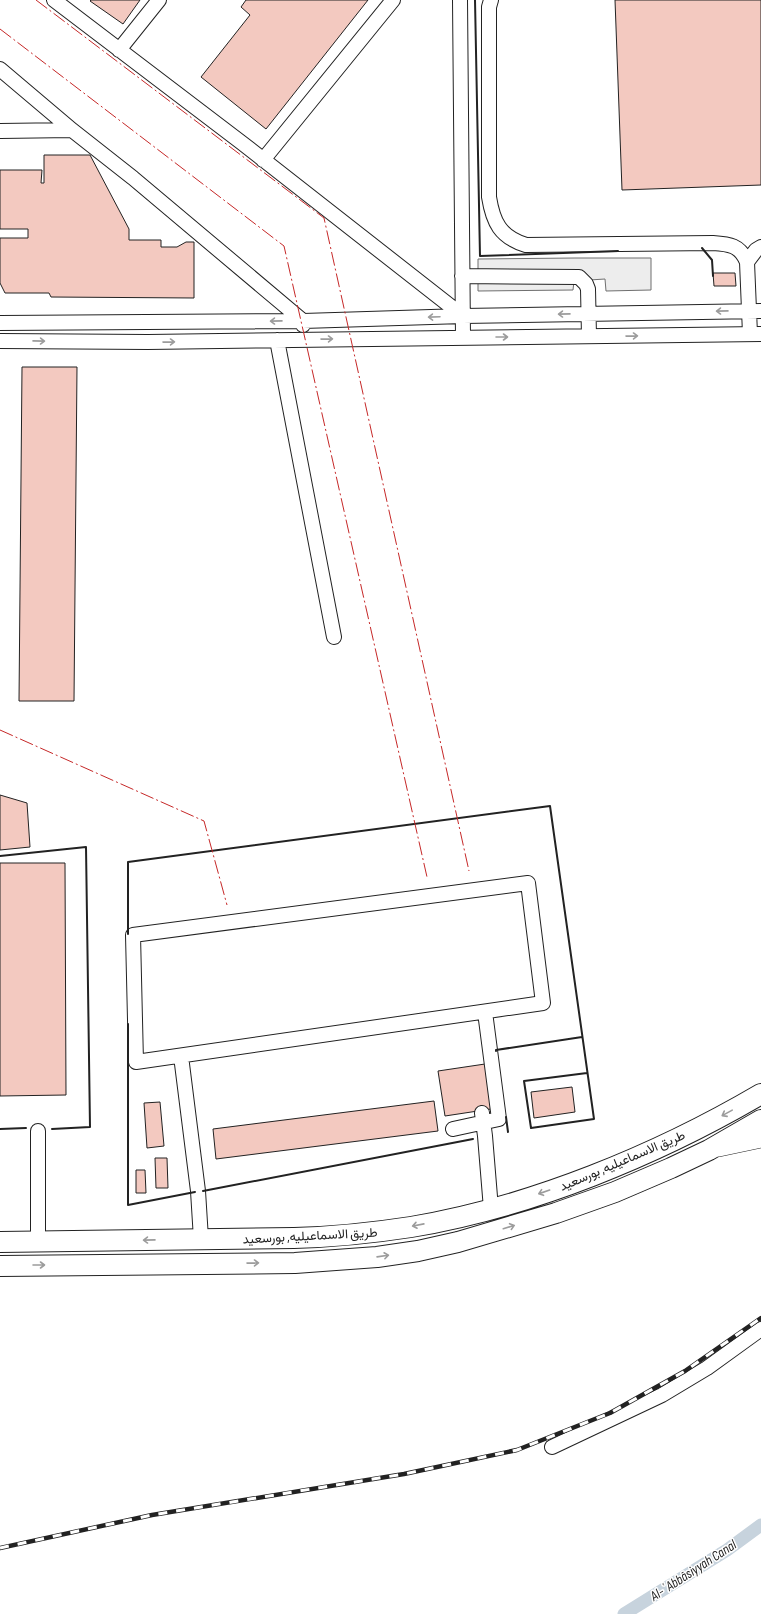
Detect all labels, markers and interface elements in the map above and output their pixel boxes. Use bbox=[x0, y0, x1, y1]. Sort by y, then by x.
one-way arrow bbox=[716, 308, 729, 315]
one-way arrow bbox=[558, 310, 571, 318]
one-way arrow bbox=[428, 313, 441, 321]
one-way arrow bbox=[270, 317, 283, 325]
one-way arrow bbox=[625, 332, 638, 339]
one-way arrow bbox=[495, 333, 508, 341]
one-way arrow bbox=[320, 335, 333, 343]
one-way arrow bbox=[32, 337, 45, 345]
one-way arrow bbox=[162, 338, 175, 346]
one-way arrow bbox=[721, 1109, 733, 1117]
street label: طريق الاسماعيليه, بورسعيد bbox=[557, 1127, 688, 1195]
one-way arrow bbox=[538, 1189, 550, 1197]
one-way arrow bbox=[412, 1222, 425, 1230]
one-way arrow bbox=[502, 1223, 515, 1230]
street label: طريق الاسماعيليه, بورسعيد bbox=[242, 1224, 378, 1248]
one-way arrow bbox=[143, 1236, 156, 1244]
one-way arrow bbox=[376, 1252, 389, 1260]
one-way arrow bbox=[246, 1259, 259, 1267]
one-way arrow bbox=[32, 1261, 45, 1269]
water label: Al-ʿAbbāsiyyah Canal bbox=[646, 1536, 740, 1605]

